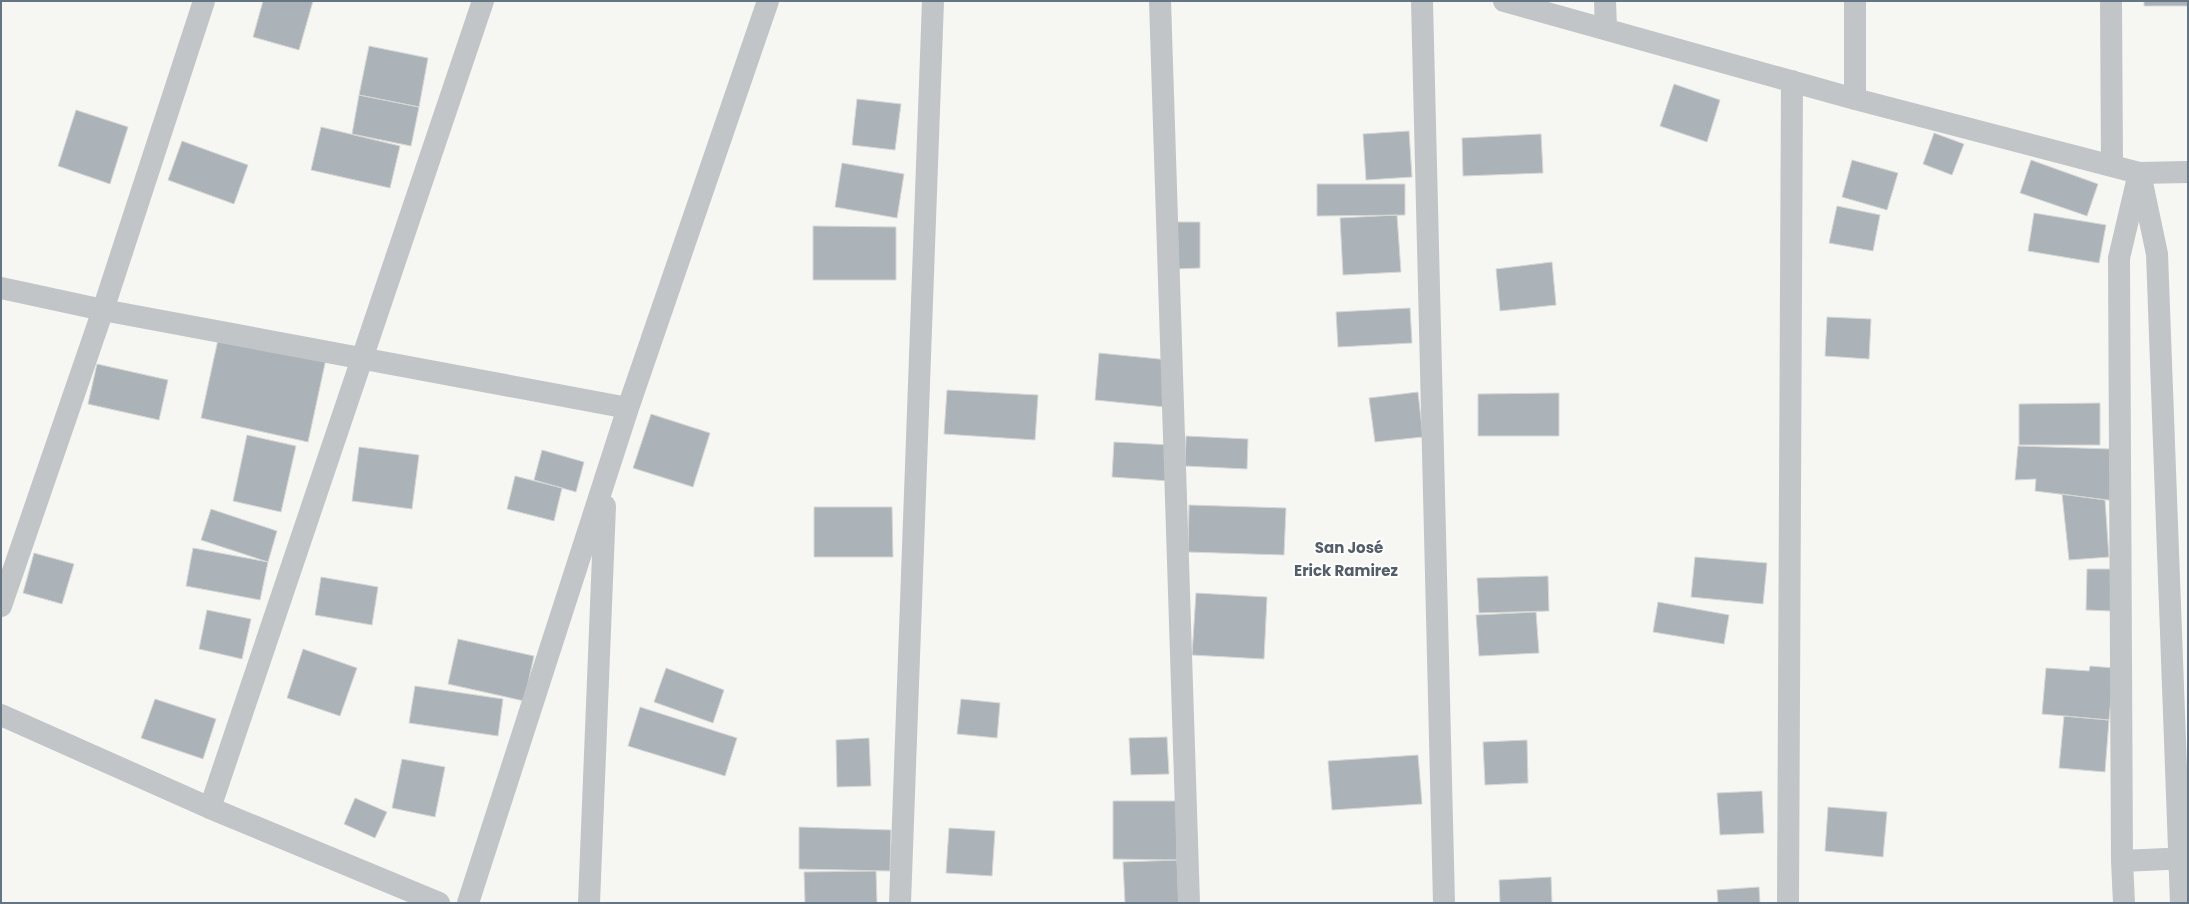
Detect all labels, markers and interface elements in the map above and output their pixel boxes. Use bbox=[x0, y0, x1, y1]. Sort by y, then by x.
district label: San José bbox=[1315, 537, 1383, 558]
district label: Erick Ramirez bbox=[1294, 560, 1398, 581]

